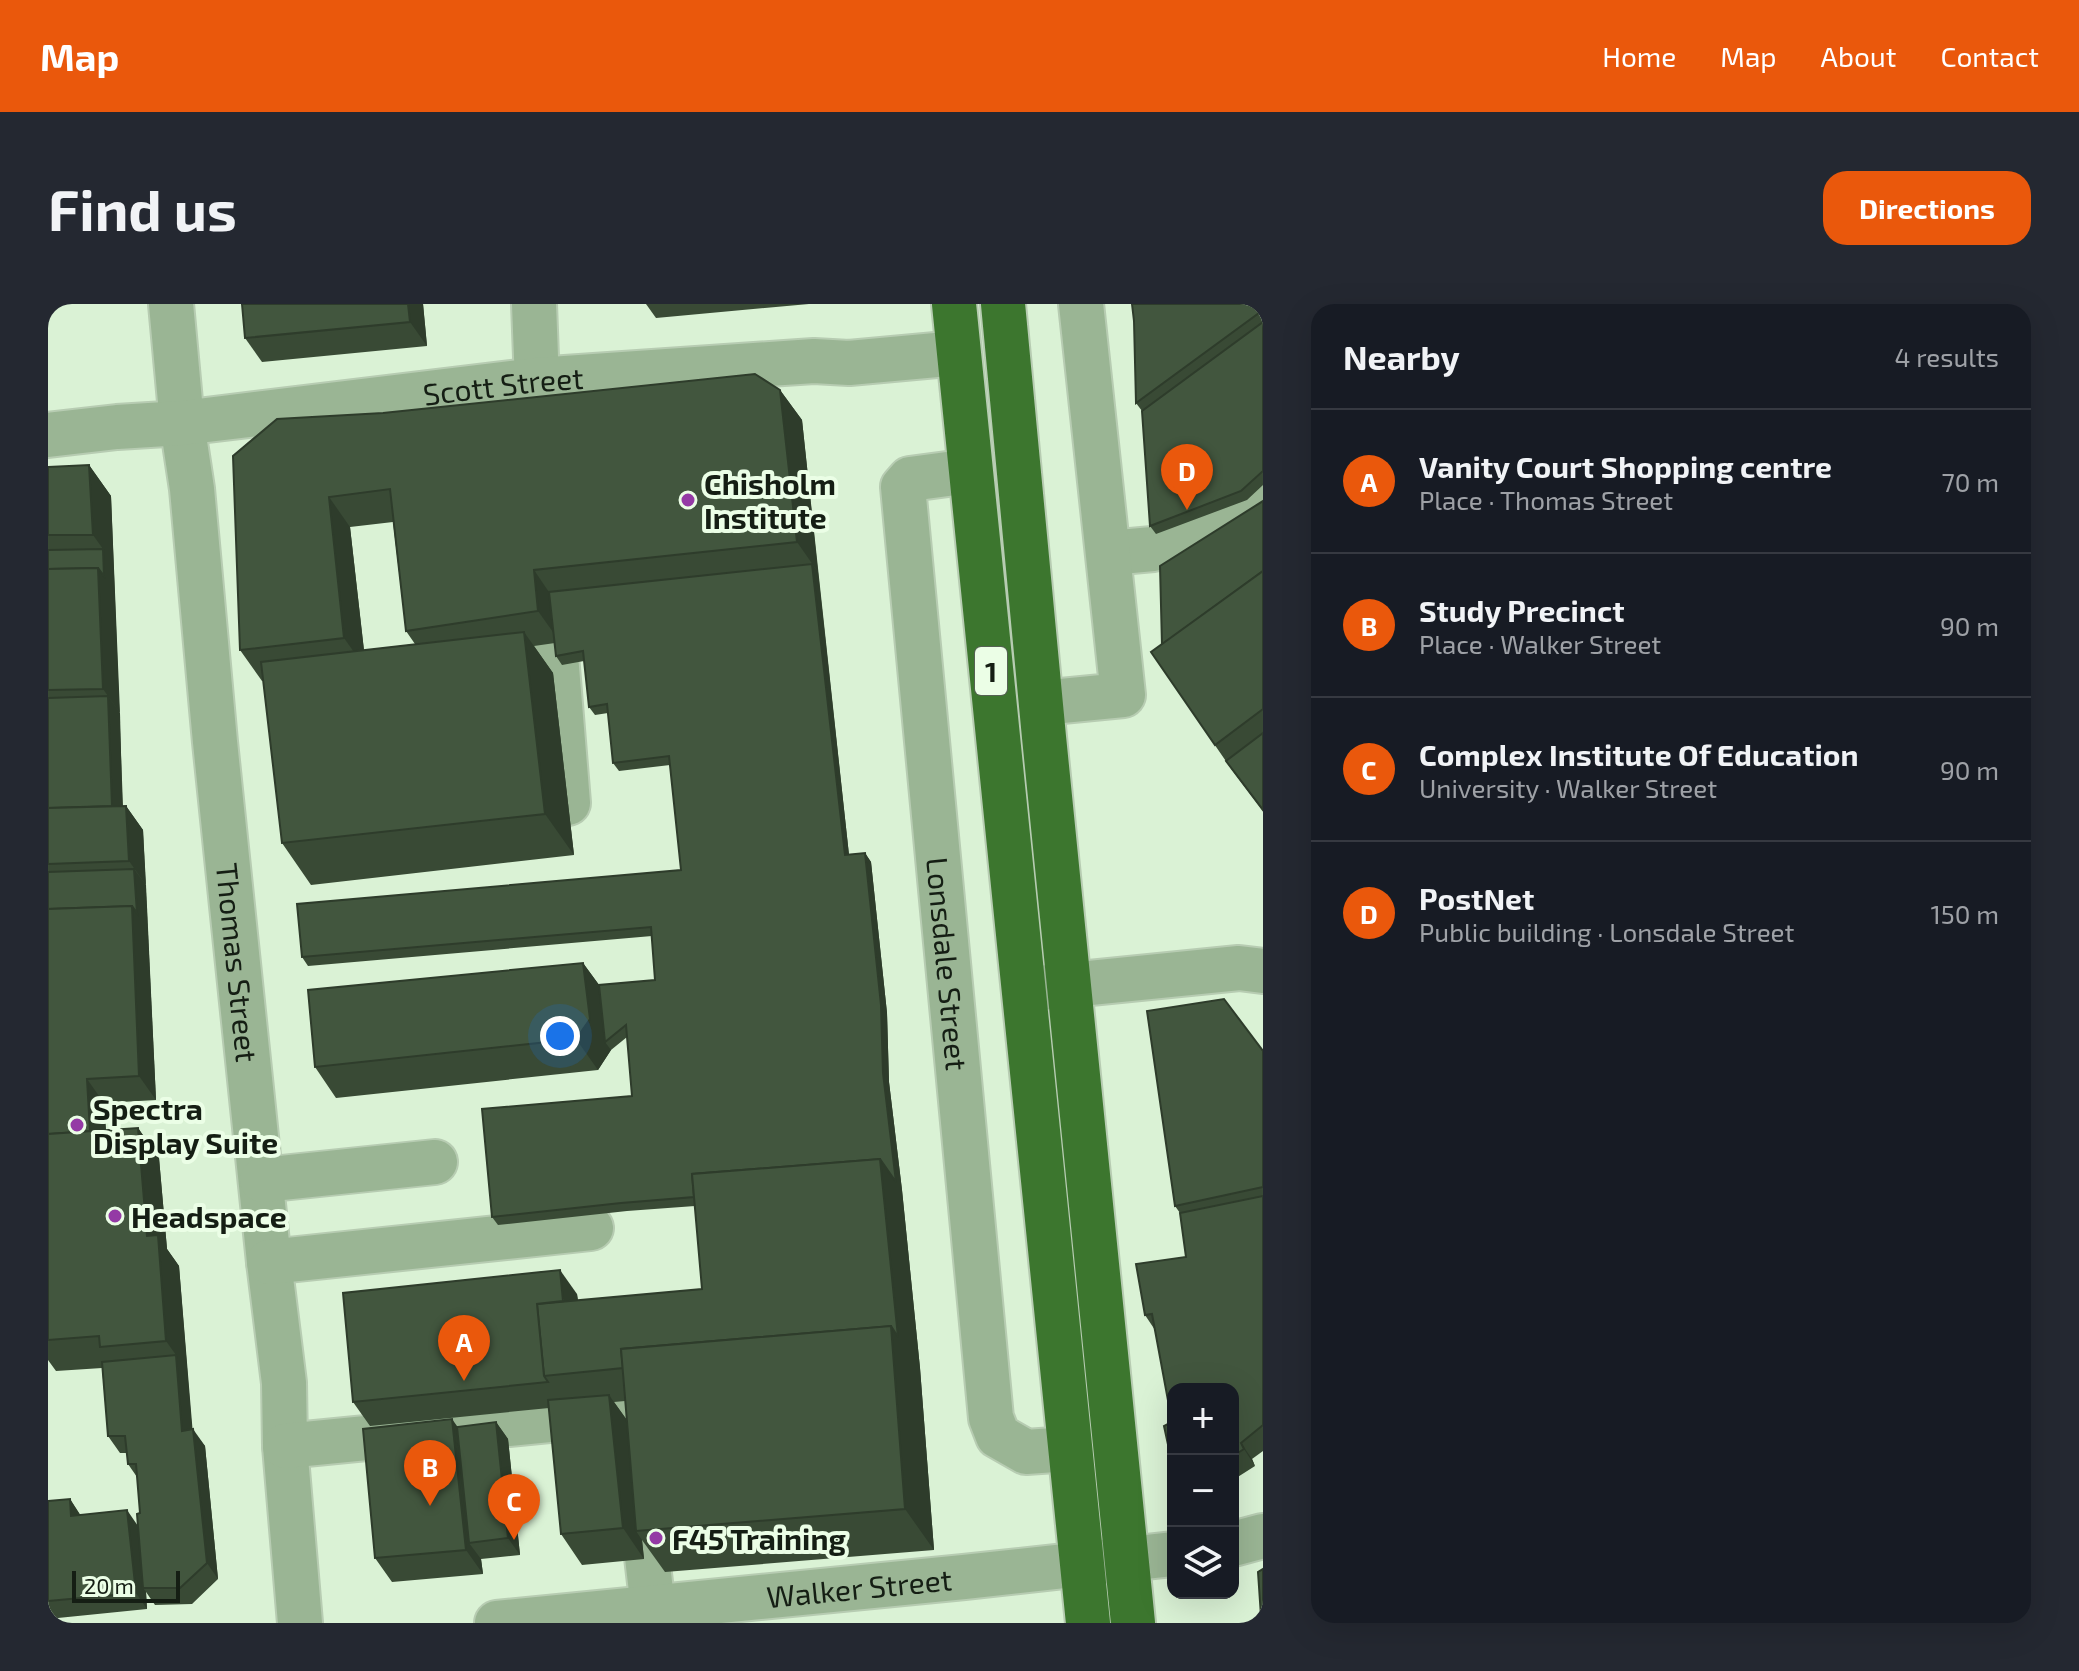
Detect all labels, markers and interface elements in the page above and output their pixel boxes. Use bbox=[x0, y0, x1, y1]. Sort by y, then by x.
text: Map bbox=[40, 33, 119, 79]
text: Home bbox=[1602, 39, 1676, 73]
text: Map bbox=[1720, 39, 1777, 73]
text: About bbox=[1821, 39, 1896, 73]
text: Contact bbox=[1940, 39, 2039, 73]
button: Directions bbox=[1823, 171, 2031, 245]
text: Find us bbox=[48, 175, 237, 242]
text: Nearby bbox=[1343, 336, 1460, 377]
text: 4 results bbox=[1894, 341, 1999, 372]
street label: Scott Street bbox=[421, 359, 585, 412]
pin: D bbox=[1161, 444, 1213, 510]
text: Vanity Court Shopping centre bbox=[1419, 448, 1832, 484]
place label: Chisholm Institute bbox=[704, 465, 836, 535]
text: A bbox=[1361, 466, 1377, 497]
text: 70 m bbox=[1941, 466, 1999, 497]
text: Place · Thomas Street bbox=[1419, 484, 1673, 515]
marker: Chisholm Institute bbox=[679, 491, 697, 509]
text: Study Precinct bbox=[1419, 592, 1624, 628]
text: B bbox=[1361, 610, 1377, 641]
text: 90 m bbox=[1940, 610, 1999, 641]
text: Place · Walker Street bbox=[1419, 628, 1661, 659]
road number: 1 bbox=[975, 647, 1007, 695]
text: Complex Institute Of Education bbox=[1419, 736, 1858, 772]
text: C bbox=[1361, 754, 1377, 785]
text: 90 m bbox=[1940, 754, 1999, 785]
text: University · Walker Street bbox=[1419, 772, 1717, 803]
street label: Lonsdale Street bbox=[920, 856, 976, 1072]
street label: Thomas Street bbox=[210, 861, 266, 1064]
text: PostNet bbox=[1419, 880, 1534, 916]
text: D bbox=[1360, 898, 1378, 929]
text: 150 m bbox=[1930, 898, 1999, 929]
text: Public building · Lonsdale Street bbox=[1419, 916, 1794, 947]
your location bbox=[540, 1016, 580, 1056]
place label: Spectra Display Suite bbox=[93, 1090, 278, 1161]
marker: Spectra Display Suite bbox=[68, 1116, 86, 1134]
place label: Headspace bbox=[131, 1198, 287, 1234]
marker: Headspace bbox=[106, 1207, 124, 1225]
pin: A bbox=[438, 1315, 490, 1381]
map controls bbox=[1167, 1383, 1239, 1599]
button: + bbox=[1167, 1383, 1239, 1455]
pin: B bbox=[404, 1440, 456, 1506]
button: − bbox=[1167, 1455, 1239, 1527]
pin: C bbox=[488, 1474, 540, 1540]
place label: F45 Training bbox=[672, 1520, 846, 1556]
button: layers bbox=[1167, 1527, 1239, 1599]
marker: F45 Training bbox=[647, 1529, 665, 1547]
street label: Walker Street bbox=[765, 1560, 954, 1614]
scale bar bbox=[72, 1567, 180, 1603]
text: 20 m bbox=[84, 1572, 134, 1598]

